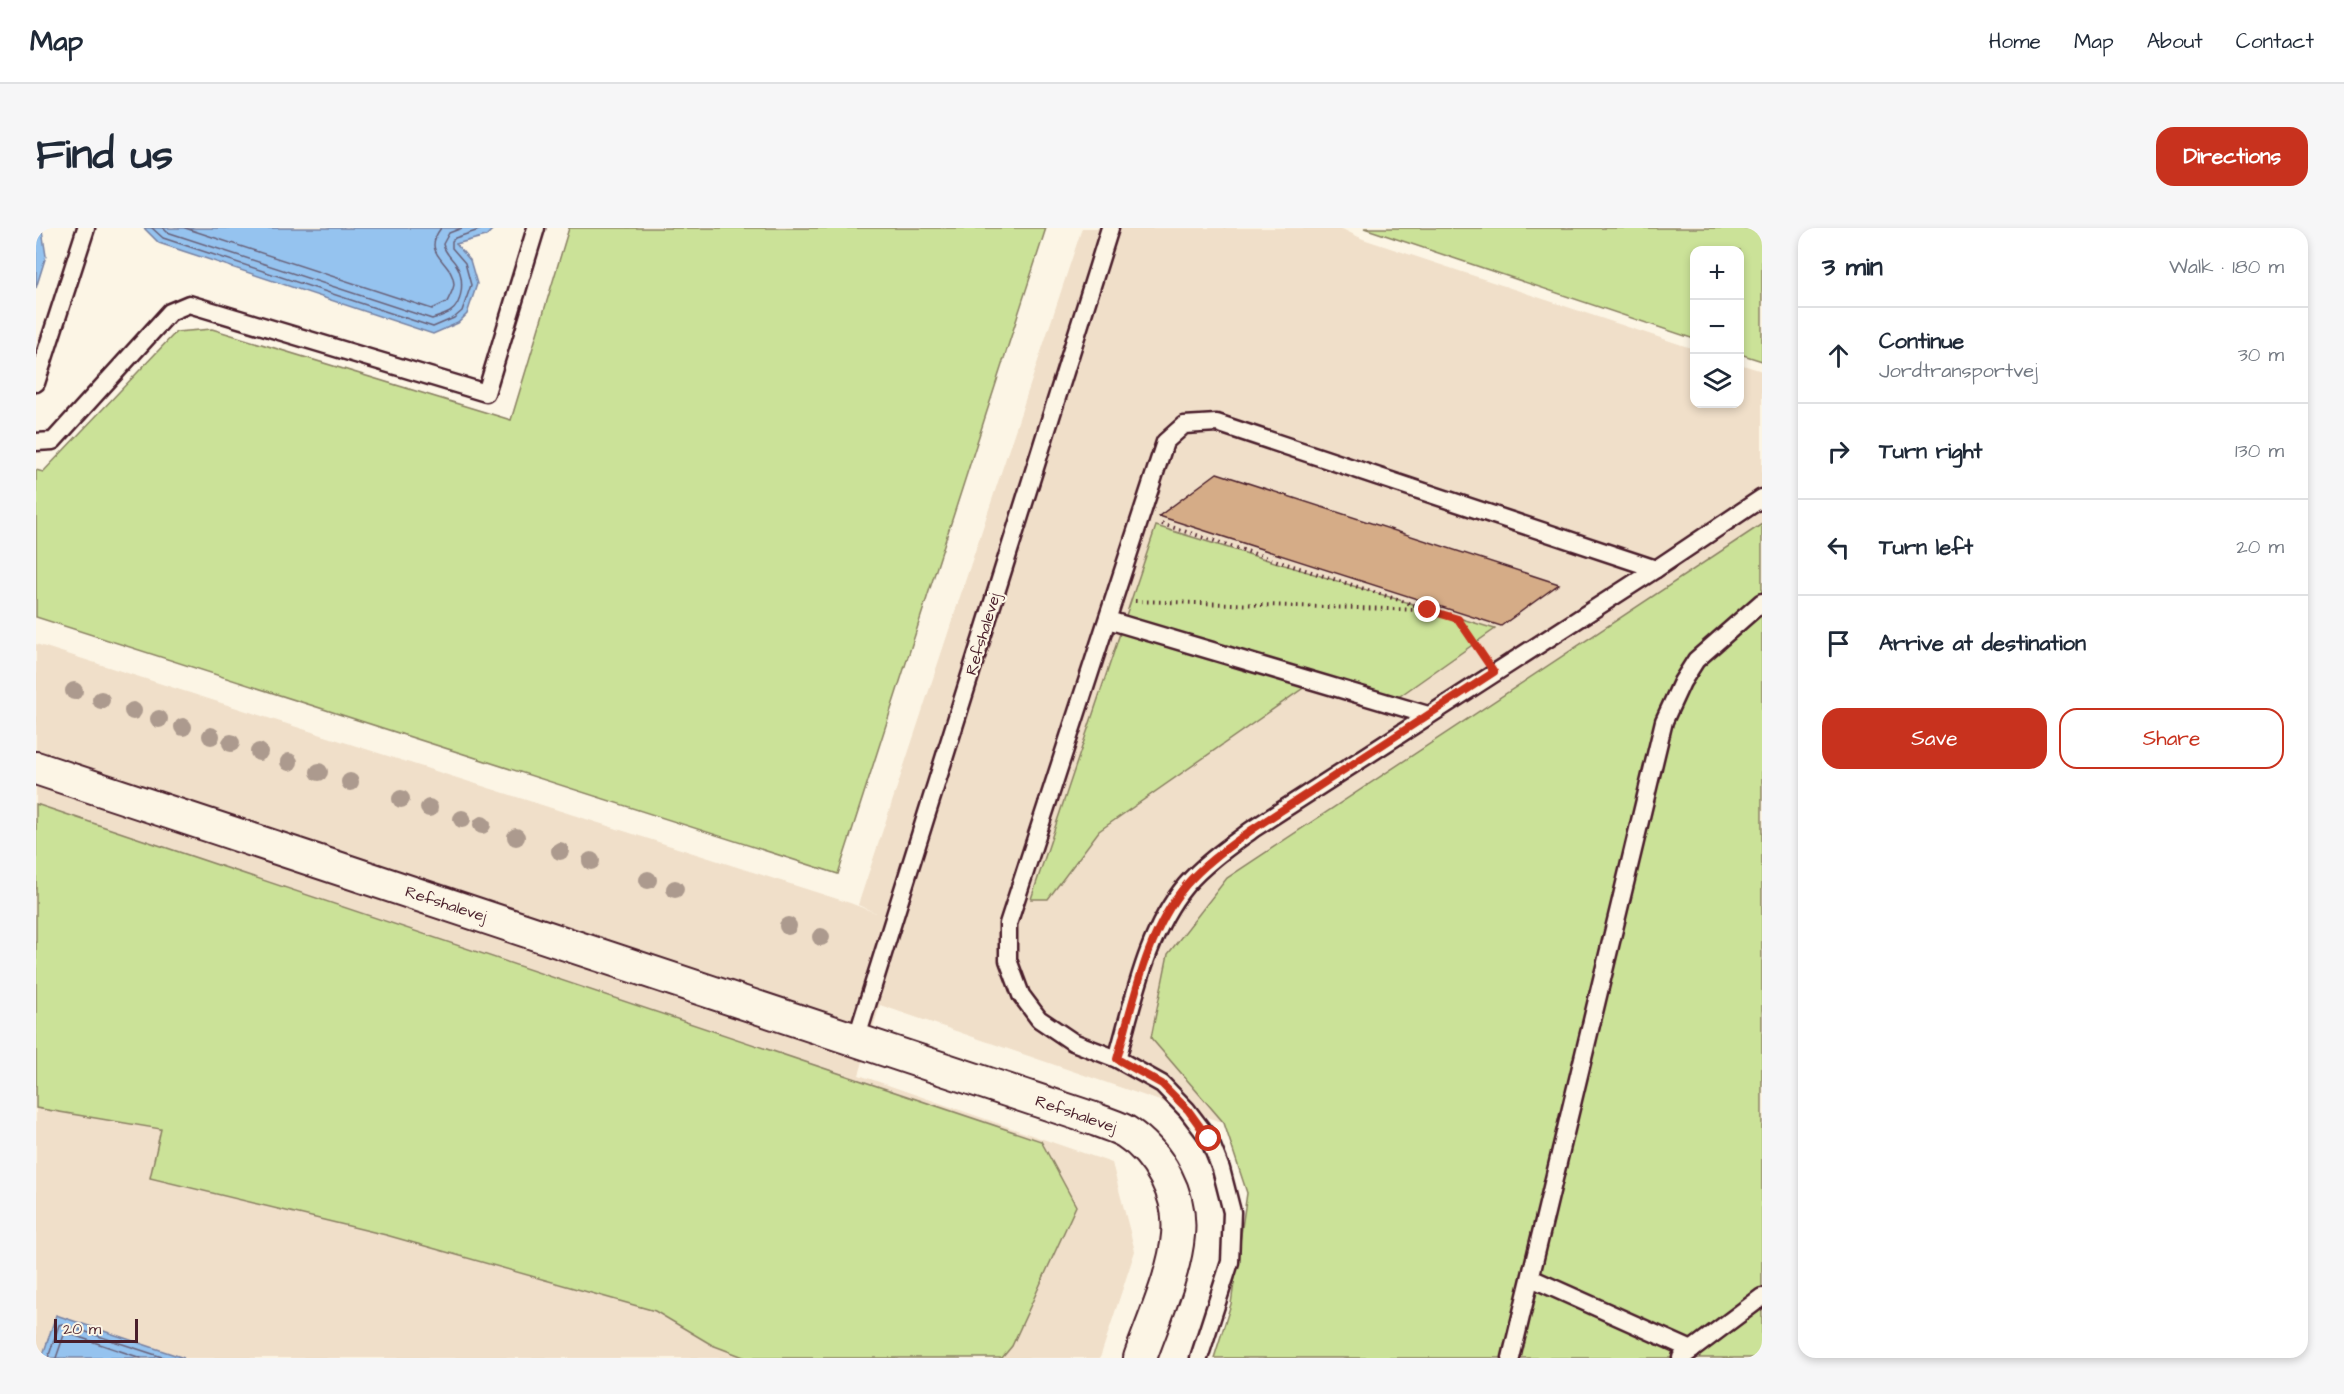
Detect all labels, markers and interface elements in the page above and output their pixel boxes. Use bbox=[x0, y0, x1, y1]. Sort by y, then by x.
text: Map bbox=[30, 22, 83, 61]
text: Home bbox=[1989, 27, 2041, 56]
text: Map bbox=[2074, 27, 2114, 56]
text: About bbox=[2147, 27, 2203, 56]
text: Contact bbox=[2236, 27, 2314, 56]
text: Find us bbox=[36, 127, 173, 185]
button: Directions bbox=[2156, 127, 2308, 186]
map controls bbox=[1690, 246, 1744, 408]
button: + bbox=[1690, 246, 1744, 300]
text: 3 min bbox=[1822, 249, 1883, 285]
text: Walk · 180 m bbox=[2169, 253, 2284, 281]
button: − bbox=[1690, 300, 1744, 354]
text: Continue bbox=[1879, 326, 1964, 357]
icon: ahead bbox=[1822, 339, 1855, 372]
text: 30 m bbox=[2238, 341, 2284, 369]
button: layers bbox=[1690, 354, 1744, 408]
text: Jordtransportvej bbox=[1879, 357, 2038, 385]
icon: right bbox=[1822, 435, 1855, 468]
text: Turn right bbox=[1879, 436, 1982, 467]
text: 130 m bbox=[2235, 437, 2284, 465]
icon: left bbox=[1822, 531, 1855, 564]
text: Turn left bbox=[1879, 532, 1973, 563]
text: 20 m bbox=[2236, 533, 2284, 561]
street label: Refshalevej bbox=[960, 590, 1006, 678]
route end bbox=[1414, 596, 1440, 622]
icon: arrive bbox=[1822, 627, 1855, 660]
text: Arrive at destination bbox=[1879, 628, 2086, 659]
button: Save bbox=[1822, 708, 2047, 769]
button: Share bbox=[2059, 708, 2284, 769]
street label: Refshalevej bbox=[402, 880, 490, 928]
street label: Refshalevej bbox=[1032, 1090, 1120, 1138]
route start bbox=[1195, 1125, 1221, 1151]
scale bar bbox=[54, 1316, 138, 1344]
text: 20 m bbox=[63, 1318, 101, 1340]

